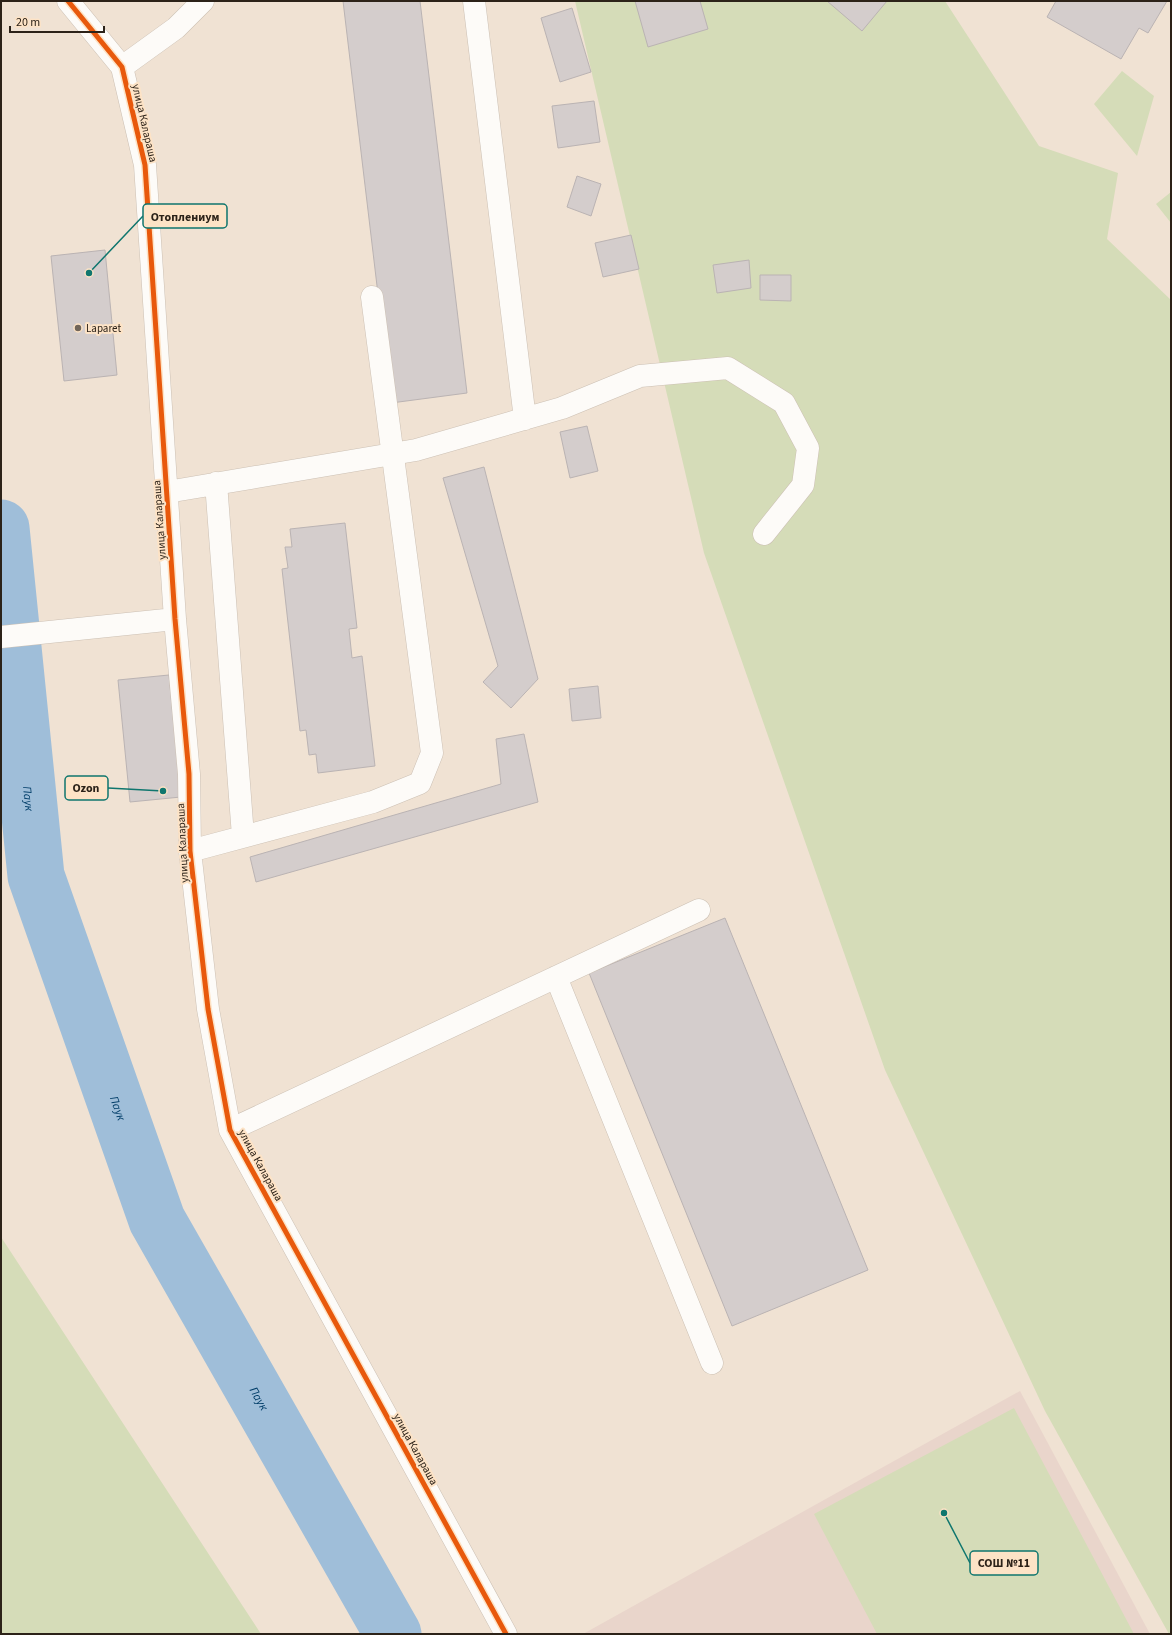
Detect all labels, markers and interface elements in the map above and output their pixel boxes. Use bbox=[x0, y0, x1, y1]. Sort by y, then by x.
scale bar bbox=[10, 8, 104, 34]
text: 20 m bbox=[16, 14, 40, 31]
street label: улица Калараша bbox=[128, 83, 161, 164]
callout: Отоплениум bbox=[143, 204, 227, 228]
text: Отоплениум bbox=[151, 209, 219, 226]
place label: Laparet bbox=[86, 321, 121, 336]
marker: Laparet bbox=[73, 323, 83, 333]
street label: улица Калараша bbox=[149, 480, 170, 560]
callout: Ozon bbox=[65, 776, 108, 800]
text: Ozon bbox=[73, 780, 100, 797]
water label: Паук bbox=[18, 785, 37, 812]
street label: улица Калараша bbox=[173, 803, 192, 883]
water label: Паук bbox=[105, 1094, 129, 1123]
street label: улица Калараша bbox=[235, 1127, 286, 1204]
water label: Паук bbox=[245, 1384, 272, 1414]
street label: улица Калараша bbox=[390, 1411, 441, 1488]
callout: СОШ №11 bbox=[970, 1551, 1038, 1575]
text: СОШ №11 bbox=[978, 1555, 1030, 1572]

